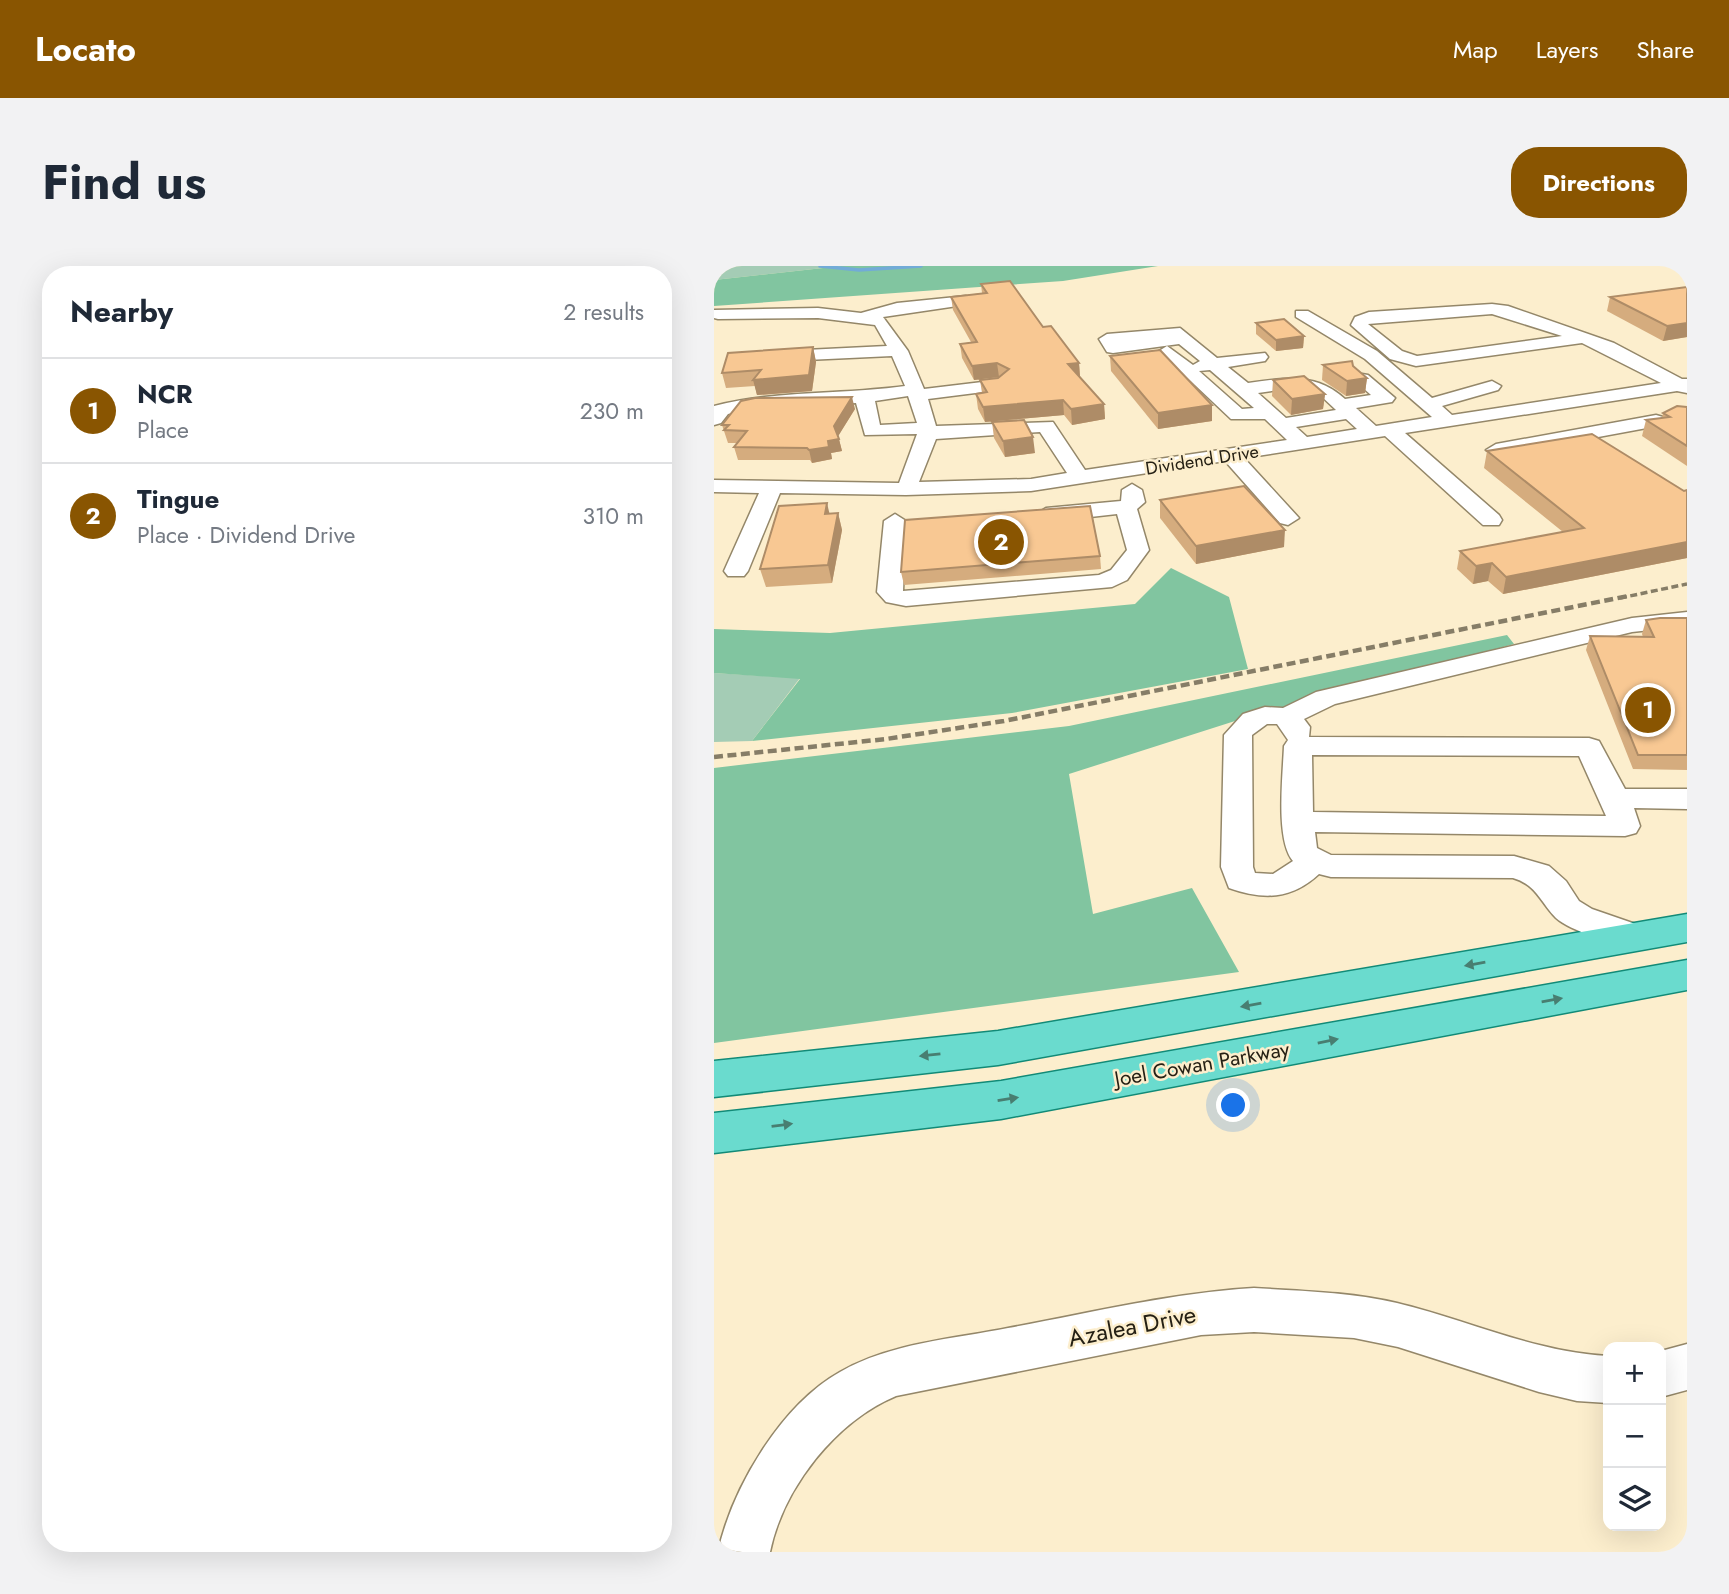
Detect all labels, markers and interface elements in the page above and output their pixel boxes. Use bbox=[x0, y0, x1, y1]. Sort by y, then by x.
text: Locato bbox=[35, 26, 136, 73]
text: Map bbox=[1453, 32, 1498, 67]
text: Layers bbox=[1536, 32, 1598, 67]
text: Share bbox=[1636, 32, 1694, 67]
text: Find us bbox=[42, 147, 206, 217]
button: Directions bbox=[1511, 147, 1687, 218]
text: Nearby bbox=[70, 290, 173, 333]
text: 2 results bbox=[563, 295, 644, 329]
text: NCR bbox=[137, 375, 193, 413]
text: 1 bbox=[87, 394, 99, 428]
text: 230 m bbox=[580, 394, 644, 428]
text: Place bbox=[137, 413, 189, 447]
street label: Dividend Drive bbox=[1144, 438, 1260, 482]
text: Tingue bbox=[137, 480, 219, 518]
text: 2 bbox=[85, 499, 101, 533]
text: 310 m bbox=[582, 499, 644, 533]
pin: 2 bbox=[978, 516, 1024, 568]
text: Place · Dividend Drive bbox=[137, 518, 355, 552]
pin: 1 bbox=[1625, 684, 1671, 736]
one-way arrow bbox=[1464, 959, 1486, 970]
one-way arrow bbox=[1541, 994, 1563, 1005]
one-way arrow bbox=[1240, 1000, 1262, 1011]
street label: Joel Cowan Parkway bbox=[1109, 1034, 1292, 1095]
one-way arrow bbox=[1317, 1035, 1339, 1046]
one-way arrow bbox=[918, 1050, 940, 1061]
your location bbox=[1216, 1088, 1250, 1122]
one-way arrow bbox=[997, 1093, 1019, 1104]
one-way arrow bbox=[771, 1120, 793, 1131]
street label: Azalea Drive bbox=[1065, 1296, 1199, 1356]
map controls bbox=[1603, 1342, 1666, 1531]
button: + bbox=[1603, 1342, 1666, 1405]
button: − bbox=[1603, 1405, 1666, 1468]
button: layers bbox=[1603, 1468, 1666, 1531]

